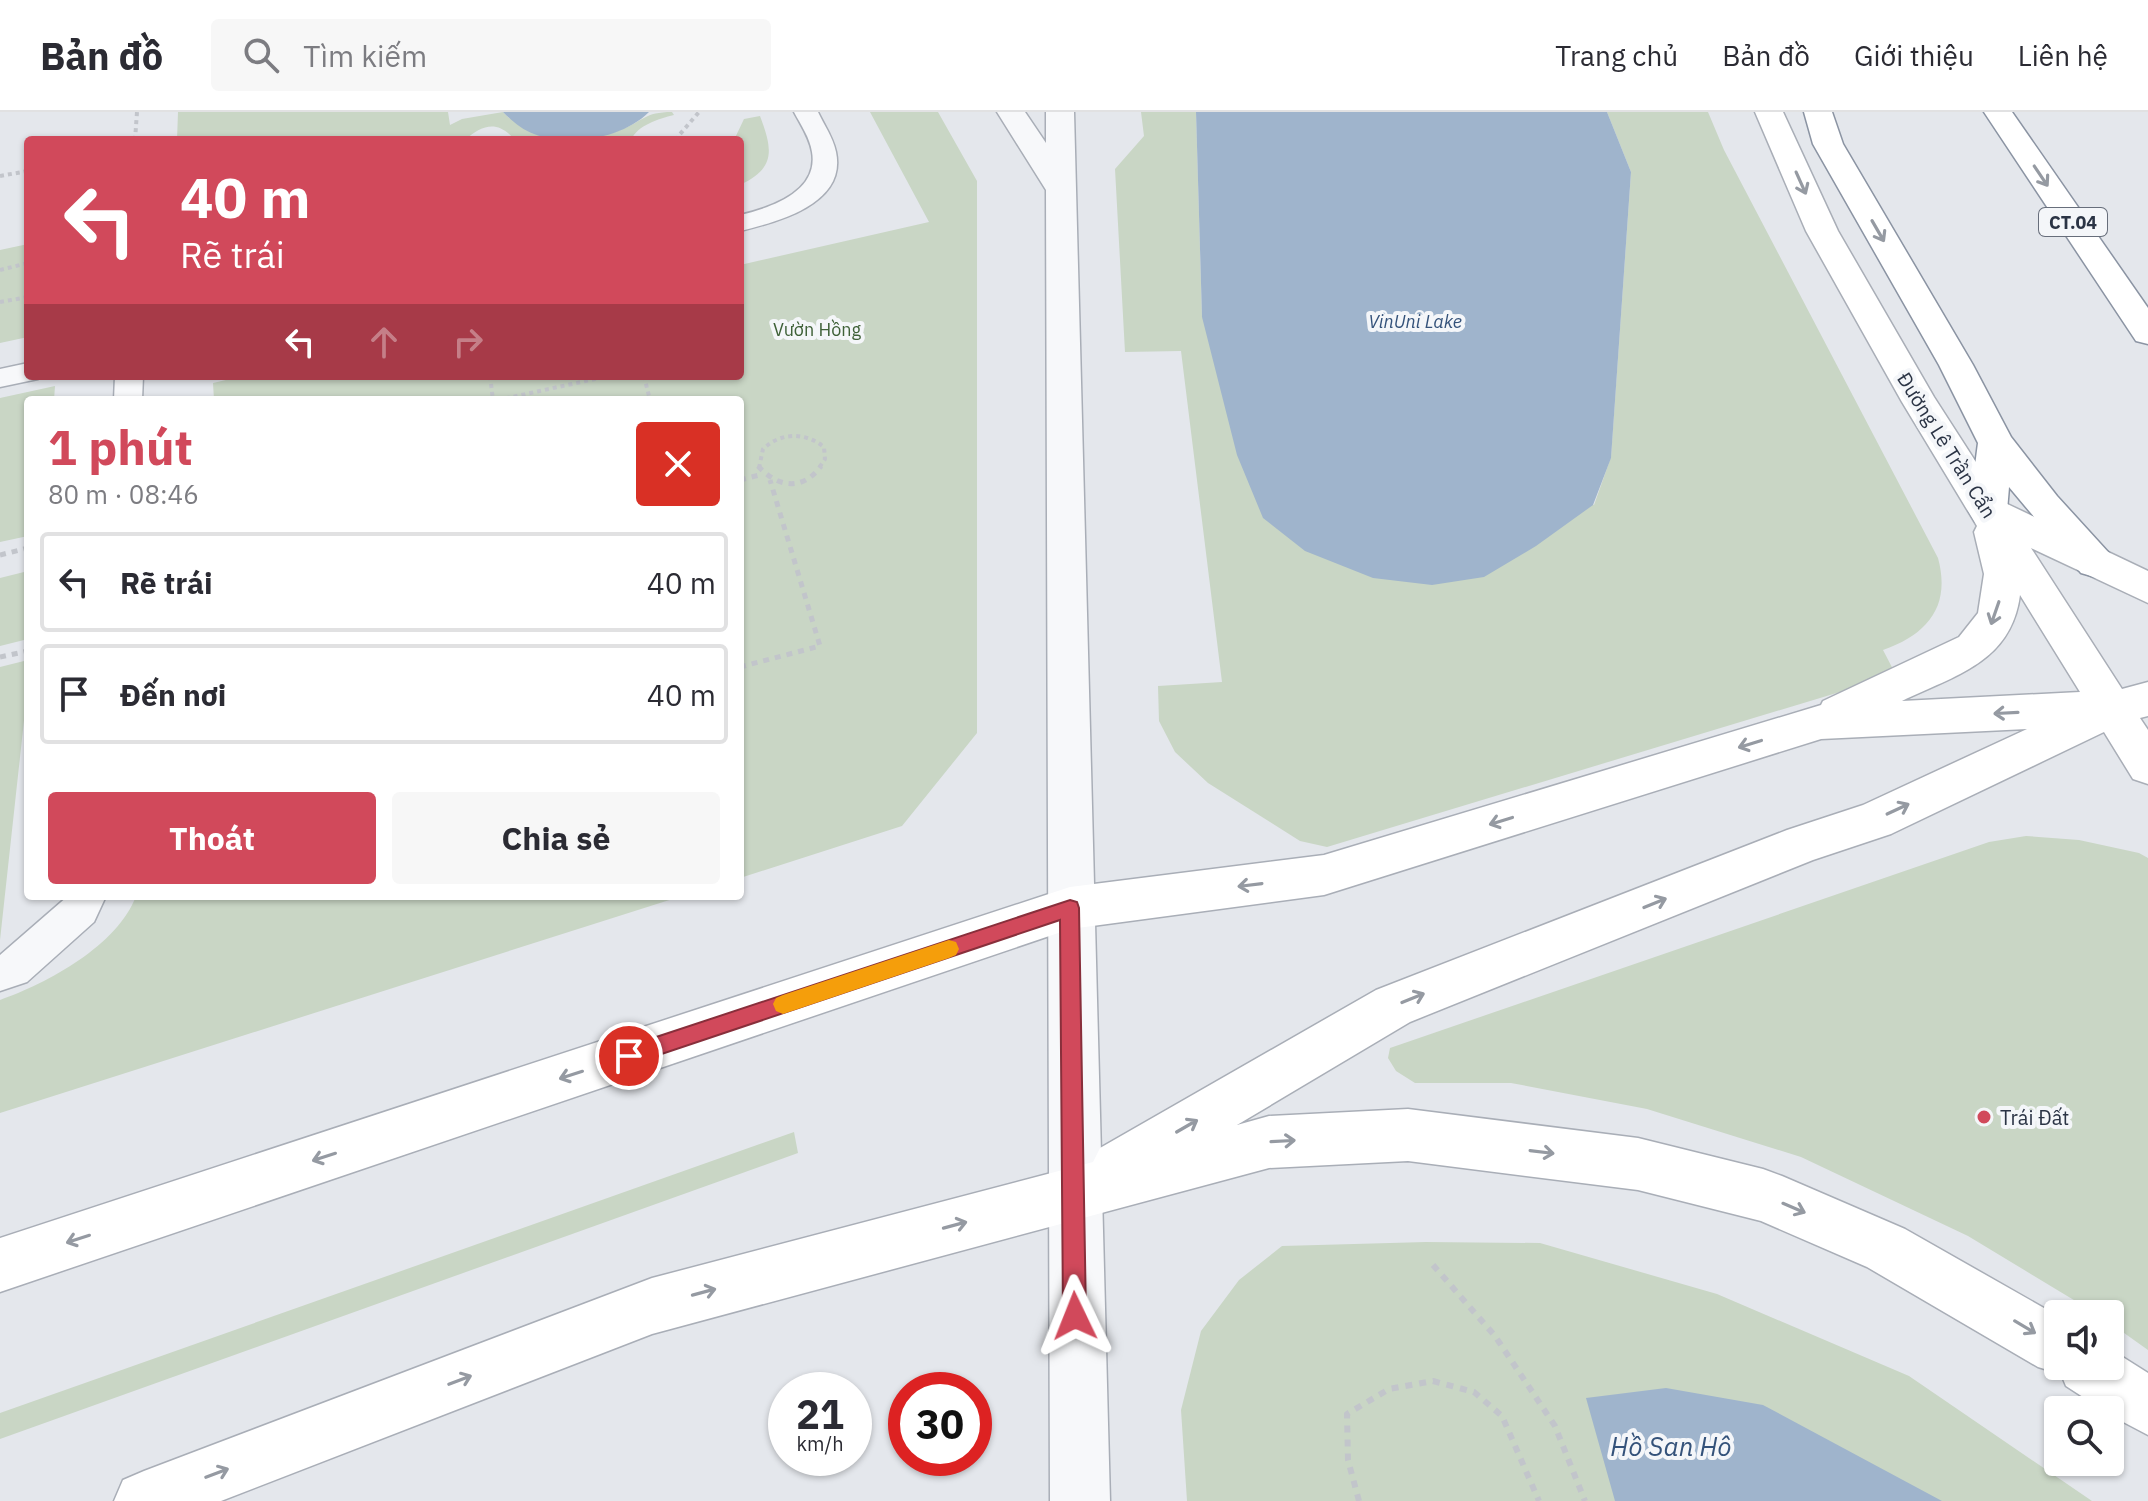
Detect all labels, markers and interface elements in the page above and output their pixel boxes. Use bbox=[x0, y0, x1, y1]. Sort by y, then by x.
search box bbox=[211, 19, 771, 91]
text: Bản đồ bbox=[40, 31, 163, 80]
icon: search bbox=[239, 33, 283, 77]
text: Tìm kiếm bbox=[303, 36, 427, 75]
text: Trang chủ bbox=[1555, 37, 1678, 74]
text: Bản đồ bbox=[1722, 37, 1810, 74]
text: Giới thiệu bbox=[1854, 37, 1974, 74]
text: Liên hệ bbox=[2018, 37, 2108, 74]
text: 40 m bbox=[180, 161, 310, 233]
one-way arrow bbox=[2033, 165, 2050, 187]
icon: left bbox=[48, 168, 152, 272]
one-way arrow bbox=[1794, 171, 1809, 195]
road number: CT.04 bbox=[2039, 208, 2107, 236]
one-way arrow bbox=[1870, 219, 1886, 242]
text: Rẽ trái bbox=[180, 231, 285, 278]
water label: VinUni Lake bbox=[1368, 310, 1462, 333]
park label: Vườn Hồng bbox=[773, 318, 861, 341]
icon: left bbox=[278, 320, 322, 364]
icon: ahead bbox=[362, 320, 406, 364]
icon: right bbox=[446, 320, 490, 364]
street label: Đường Lê Trần Cẩn bbox=[1891, 367, 2003, 523]
text: 1 phút bbox=[48, 416, 193, 478]
button: close bbox=[636, 422, 720, 506]
text: 80 m · 08:46 bbox=[48, 477, 199, 511]
icon: left bbox=[52, 560, 96, 604]
text: Rẽ trái bbox=[120, 563, 213, 602]
text: 40 m bbox=[647, 563, 716, 602]
one-way arrow bbox=[1986, 601, 2001, 625]
icon: arrive bbox=[52, 672, 96, 716]
text: Đến nơi bbox=[120, 675, 226, 714]
text: 40 m bbox=[647, 675, 716, 714]
one-way arrow bbox=[1993, 706, 2020, 721]
one-way arrow bbox=[1737, 737, 1763, 752]
button: Thoát bbox=[48, 792, 376, 884]
button: Chia sẻ bbox=[392, 792, 720, 884]
one-way arrow bbox=[1885, 801, 1909, 816]
one-way arrow bbox=[1489, 814, 1514, 829]
one-way arrow bbox=[1238, 878, 1263, 893]
one-way arrow bbox=[1642, 894, 1667, 909]
one-way arrow bbox=[1401, 990, 1425, 1004]
pin bbox=[595, 1022, 663, 1090]
icon: arrive bbox=[607, 1034, 651, 1078]
one-way arrow bbox=[559, 1069, 584, 1084]
place label: Trái Đất bbox=[2000, 1104, 2069, 1131]
marker: Trái Đất bbox=[1975, 1108, 1993, 1126]
one-way arrow bbox=[1175, 1118, 1198, 1134]
one-way arrow bbox=[1269, 1133, 1296, 1148]
one-way arrow bbox=[1528, 1145, 1554, 1160]
one-way arrow bbox=[312, 1151, 337, 1166]
one-way arrow bbox=[1781, 1202, 1806, 1217]
one-way arrow bbox=[942, 1216, 968, 1231]
one-way arrow bbox=[65, 1233, 90, 1248]
position arrow bbox=[1033, 1274, 1117, 1358]
one-way arrow bbox=[691, 1284, 717, 1299]
map controls bbox=[2044, 1300, 2124, 1476]
button: sound bbox=[2044, 1300, 2124, 1380]
one-way arrow bbox=[2013, 1319, 2036, 1335]
one-way arrow bbox=[447, 1372, 472, 1386]
speed limit sign: 30 bbox=[888, 1372, 992, 1476]
text: 21 bbox=[796, 1388, 844, 1440]
button: search bbox=[2044, 1396, 2124, 1476]
water label: Hồ San Hô bbox=[1610, 1429, 1732, 1463]
text: km/h bbox=[796, 1430, 844, 1457]
one-way arrow bbox=[204, 1465, 229, 1479]

